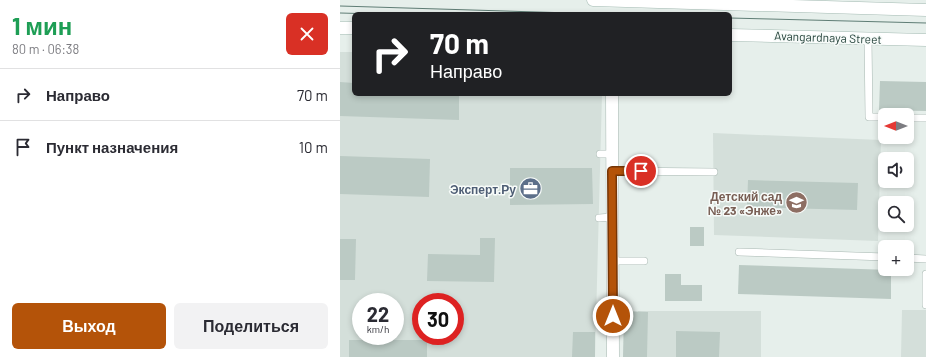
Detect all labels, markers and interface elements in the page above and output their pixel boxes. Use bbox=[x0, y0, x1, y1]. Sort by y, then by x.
text: 1 мин bbox=[12, 11, 72, 40]
button: close bbox=[286, 13, 328, 55]
text: 70 m bbox=[430, 26, 489, 60]
icon: right bbox=[364, 28, 416, 80]
street label: Avangardnaya Street bbox=[774, 28, 882, 46]
text: 80 m · 06:38 bbox=[12, 41, 79, 57]
text: Направо bbox=[430, 60, 502, 82]
icon: right bbox=[12, 84, 34, 106]
text: Направо bbox=[46, 86, 110, 104]
text: 70 m bbox=[297, 86, 328, 104]
north arrow bbox=[878, 108, 914, 144]
map controls bbox=[878, 108, 914, 276]
icon: arrive bbox=[12, 136, 34, 158]
text: Пункт назначения bbox=[46, 138, 178, 156]
text: 10 m bbox=[299, 138, 328, 156]
button: sound bbox=[878, 152, 914, 188]
pin bbox=[624, 154, 658, 188]
icon: arrive bbox=[630, 160, 652, 182]
office icon: Эксперт.Ру bbox=[518, 176, 544, 202]
place label: Эксперт.Ру bbox=[450, 182, 516, 197]
place label: Детский сад № 23 «Энже» bbox=[708, 189, 782, 217]
school or university icon: Детский сад № 23 «Энже» bbox=[784, 190, 810, 216]
button: search bbox=[878, 196, 914, 232]
button: + bbox=[878, 240, 914, 276]
speed limit sign: 30 bbox=[412, 293, 464, 345]
position arrow bbox=[592, 295, 634, 337]
text: 22 bbox=[367, 302, 389, 326]
button: Выход bbox=[12, 303, 166, 349]
button: Поделиться bbox=[174, 303, 328, 349]
text: km/h bbox=[367, 323, 389, 335]

